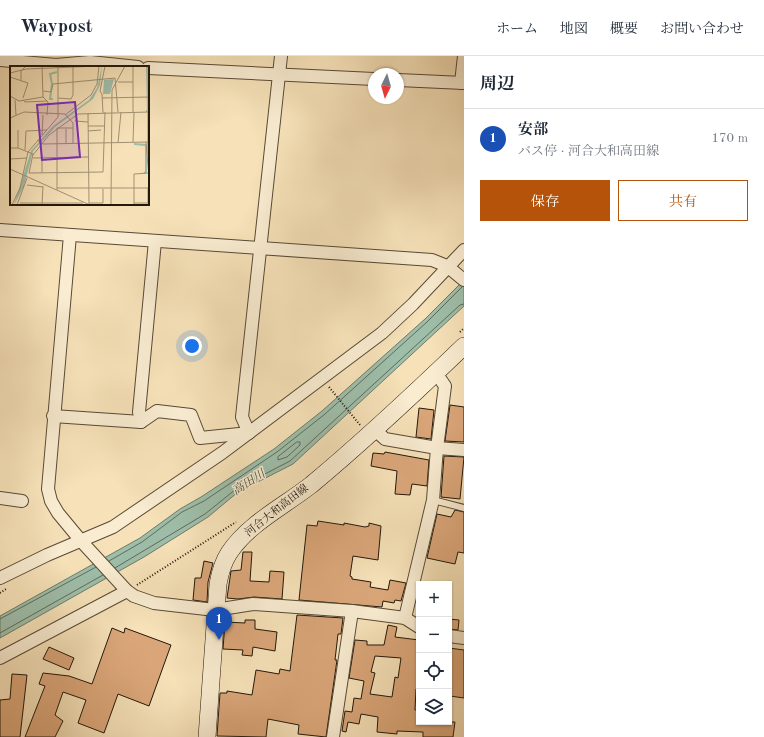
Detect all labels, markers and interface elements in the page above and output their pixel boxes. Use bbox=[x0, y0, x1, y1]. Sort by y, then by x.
text: Waypost bbox=[20, 18, 93, 37]
text: ホーム bbox=[496, 22, 538, 36]
text: 地図 bbox=[560, 22, 588, 36]
text: 概要 bbox=[610, 22, 638, 36]
text: お問い合わせ bbox=[660, 22, 744, 36]
inset map bbox=[10, 66, 149, 205]
north arrow bbox=[368, 68, 404, 104]
text: 周辺 bbox=[480, 76, 514, 93]
text: 安部 bbox=[518, 123, 548, 138]
text: 1 bbox=[489, 132, 497, 145]
text: 170 m bbox=[711, 132, 748, 145]
text: バス停 · 河合大和高田線 bbox=[518, 145, 659, 158]
button: 保存 bbox=[480, 180, 610, 221]
button: 共有 bbox=[618, 180, 748, 221]
your location bbox=[182, 336, 202, 356]
water label: 高田川 bbox=[230, 465, 269, 498]
street label: 河合大和高田線 bbox=[242, 481, 311, 539]
map controls bbox=[416, 581, 452, 725]
button: + bbox=[416, 581, 452, 617]
pin: 1 bbox=[206, 607, 232, 640]
button: − bbox=[416, 617, 452, 653]
button: locate bbox=[416, 653, 452, 689]
button: layers bbox=[416, 689, 452, 725]

